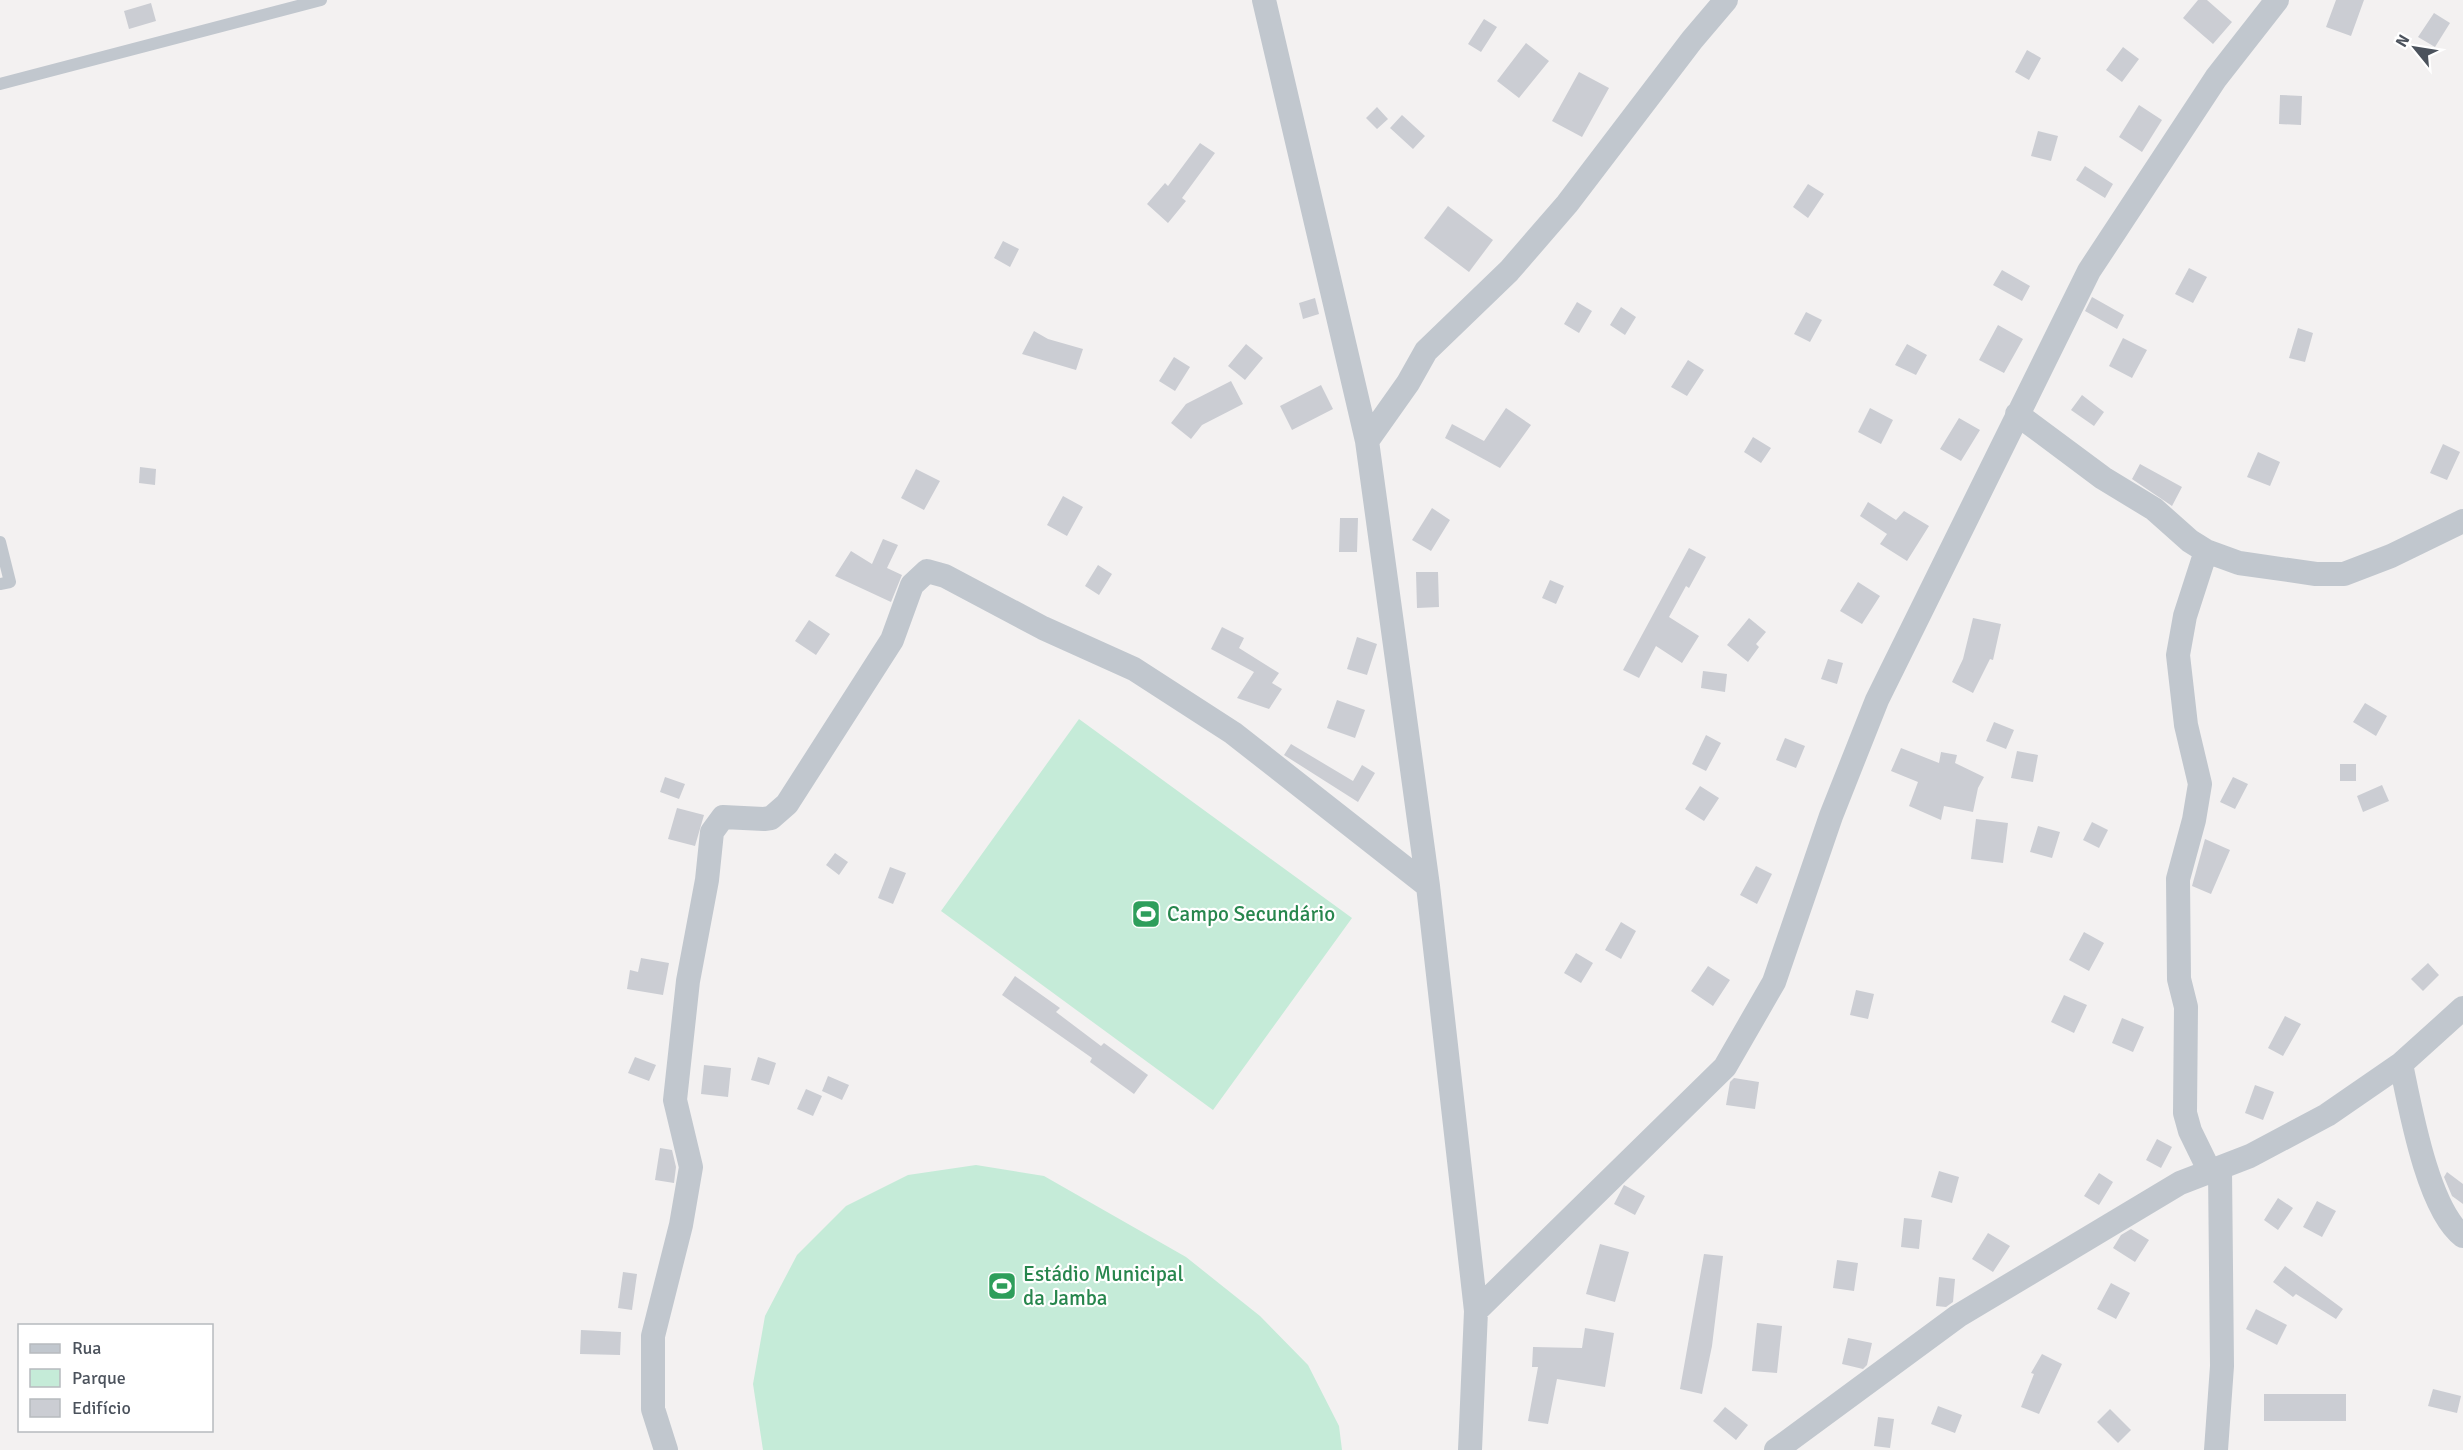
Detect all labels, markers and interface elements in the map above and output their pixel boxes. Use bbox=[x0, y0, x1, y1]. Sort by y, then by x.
north arrow bbox=[2385, 18, 2445, 78]
text: N bbox=[2391, 31, 2414, 51]
sports icon: Campo Secundário bbox=[1130, 898, 1162, 930]
place label: Campo Secundário bbox=[1167, 901, 1335, 927]
place label: Estádio Municipal da Jamba bbox=[1023, 1261, 1184, 1311]
sports icon: Estádio Municipal da Jamba bbox=[986, 1270, 1018, 1302]
legend bbox=[18, 1324, 213, 1432]
text: Rua bbox=[72, 1337, 101, 1359]
text: Parque bbox=[72, 1367, 126, 1389]
text: Edifício bbox=[72, 1397, 131, 1419]

